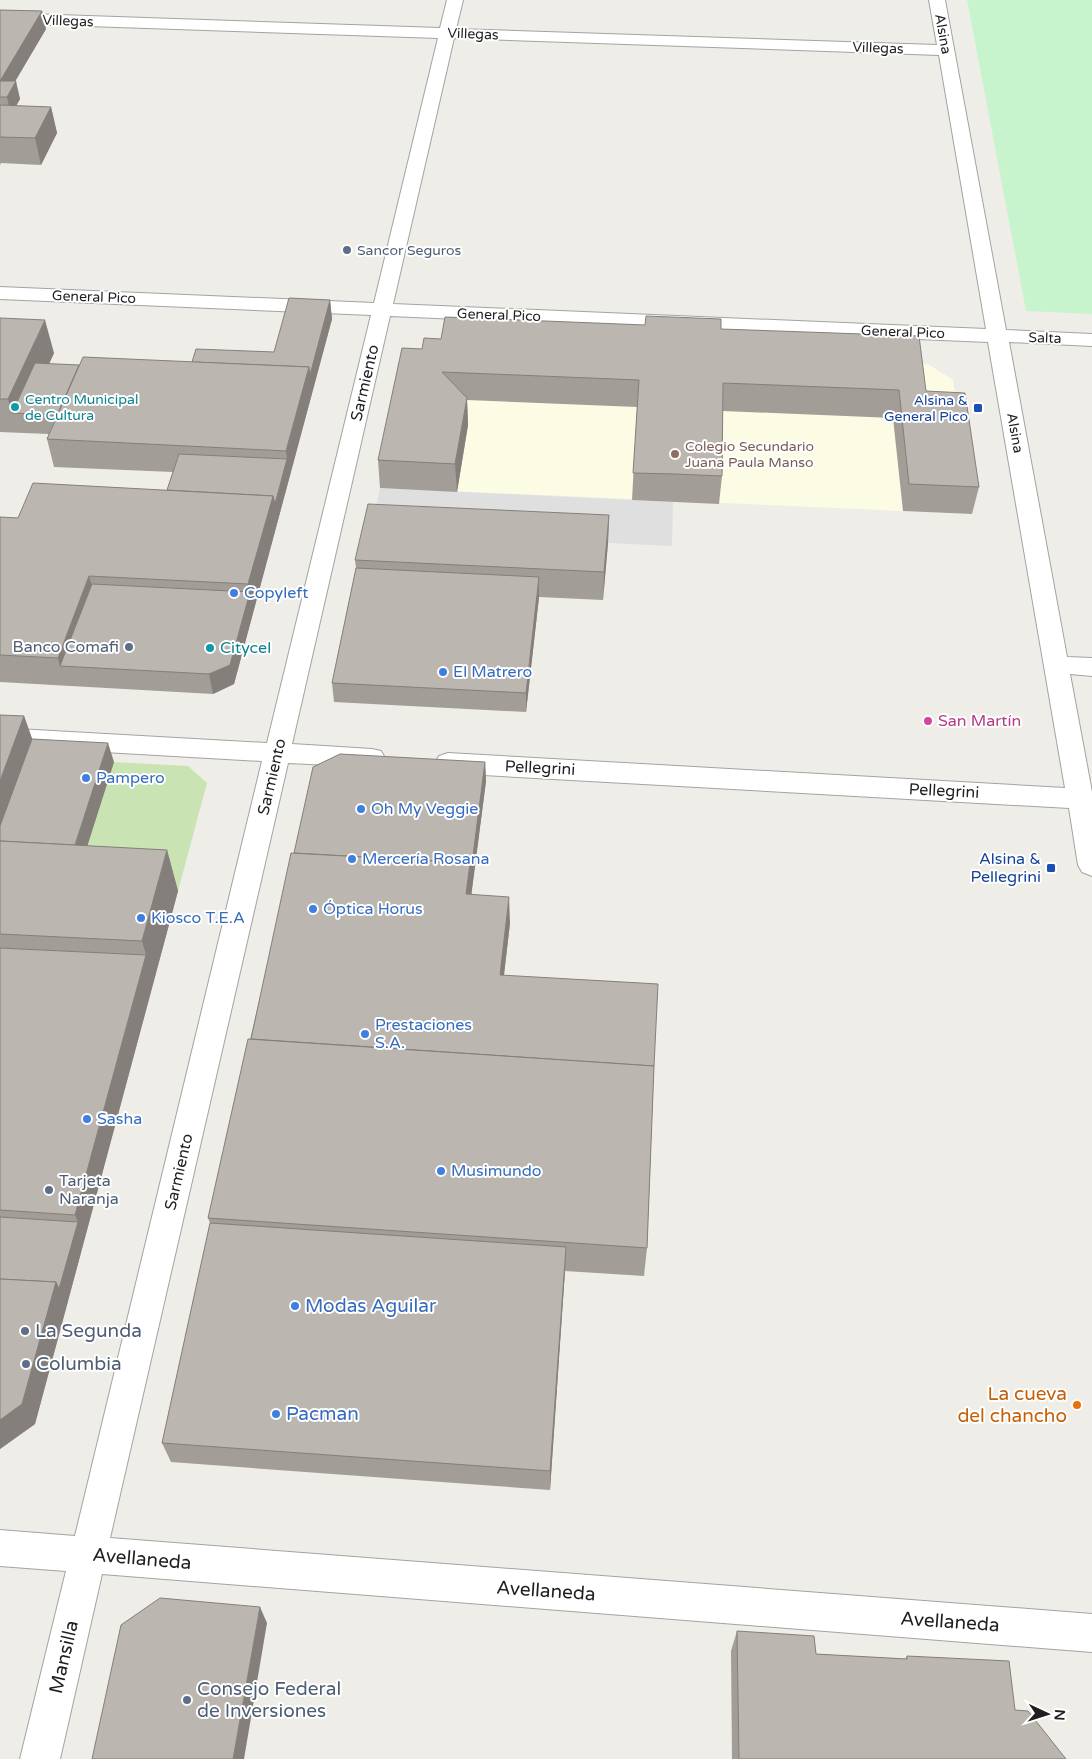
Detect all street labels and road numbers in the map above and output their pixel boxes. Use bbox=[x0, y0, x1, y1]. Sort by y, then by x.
street label: Villegas bbox=[42, 12, 94, 30]
street label: Alsina bbox=[931, 13, 955, 55]
street label: Villegas bbox=[447, 25, 499, 43]
street label: Villegas bbox=[852, 39, 904, 57]
street label: General Pico bbox=[52, 287, 136, 307]
street label: General Pico bbox=[457, 305, 541, 325]
street label: General Pico bbox=[861, 322, 945, 342]
street label: Salta bbox=[1028, 329, 1062, 347]
street label: Sarmiento bbox=[346, 343, 384, 423]
street label: Alsina bbox=[1003, 412, 1027, 454]
street label: Sarmiento bbox=[253, 737, 291, 817]
street label: Pellegrini bbox=[504, 756, 576, 780]
street label: Pellegrini bbox=[908, 779, 980, 803]
street label: Sarmiento bbox=[160, 1132, 198, 1212]
street label: Avellaneda bbox=[92, 1544, 192, 1574]
street label: Avellaneda bbox=[496, 1577, 596, 1605]
street label: Avellaneda bbox=[900, 1608, 1000, 1636]
street label: Mansilla bbox=[45, 1618, 83, 1696]

